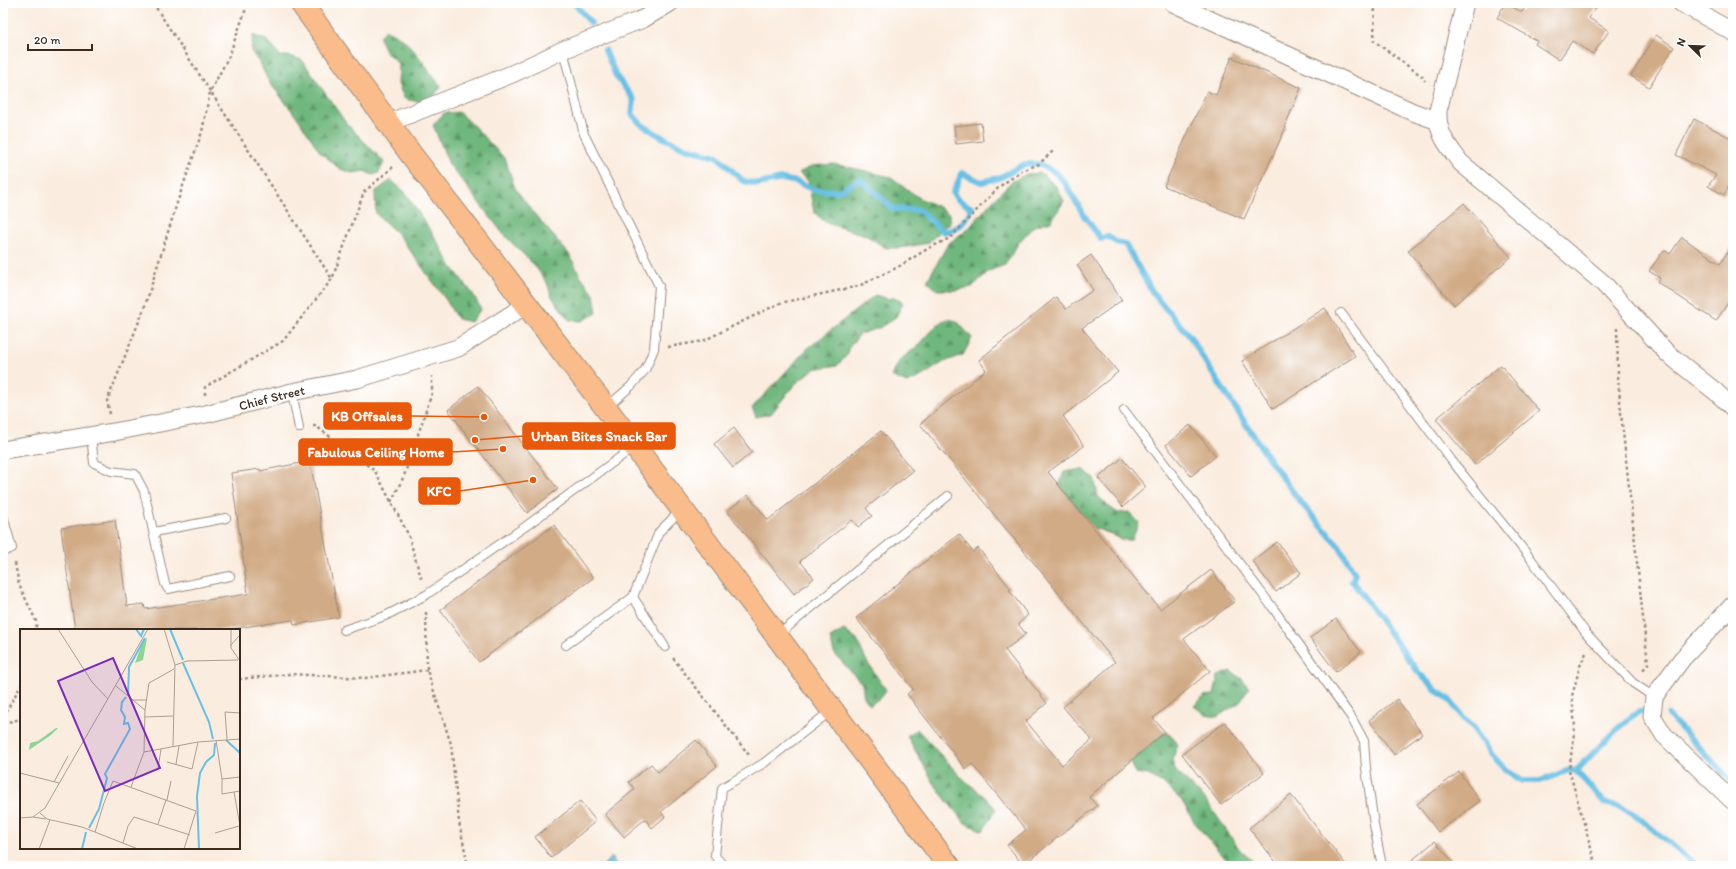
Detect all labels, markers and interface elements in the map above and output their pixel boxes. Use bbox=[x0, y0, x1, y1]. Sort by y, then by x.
scale bar bbox=[28, 26, 92, 52]
north arrow bbox=[1670, 26, 1710, 66]
text: 20 m bbox=[34, 33, 61, 47]
text: N bbox=[1674, 36, 1689, 48]
street label: Chief Street bbox=[237, 383, 306, 413]
callout: KB Offsales bbox=[324, 403, 411, 429]
text: KB Offsales bbox=[331, 408, 403, 425]
callout: Urban Bites Snack Bar bbox=[523, 423, 675, 449]
text: Urban Bites Snack Bar bbox=[531, 428, 667, 445]
callout: Fabulous Ceiling Home bbox=[299, 439, 452, 465]
text: Fabulous Ceiling Home bbox=[307, 444, 445, 461]
callout: KFC bbox=[419, 478, 460, 504]
text: KFC bbox=[426, 483, 452, 500]
inset map bbox=[20, 629, 240, 849]

